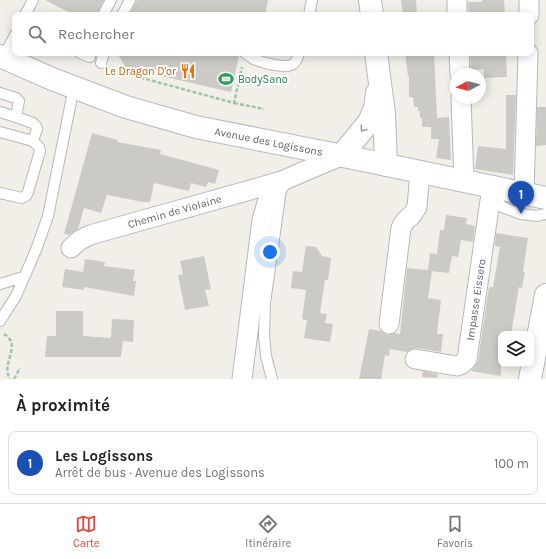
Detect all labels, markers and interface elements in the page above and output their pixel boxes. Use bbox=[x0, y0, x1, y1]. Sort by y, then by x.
search box bbox=[12, 12, 534, 56]
icon: search bbox=[26, 23, 48, 45]
text: Rechercher bbox=[58, 25, 135, 43]
restaurant icon: Le Dragon D'or bbox=[179, 62, 197, 80]
place label: Le Dragon D'or bbox=[105, 65, 176, 78]
north arrow bbox=[450, 68, 486, 104]
sports icon: BodySano bbox=[217, 70, 235, 88]
place label: BodySano bbox=[238, 73, 288, 86]
street label: Avenue des Logissons bbox=[213, 125, 324, 159]
one-way arrow bbox=[361, 125, 368, 132]
pin: 1 bbox=[508, 181, 534, 214]
street label: Chemin de Violaine bbox=[126, 192, 223, 231]
your location bbox=[260, 242, 280, 262]
street label: Impasse Eissero bbox=[464, 258, 488, 341]
map controls bbox=[498, 331, 534, 367]
button: layers bbox=[498, 331, 534, 367]
text: À proximité bbox=[16, 395, 110, 415]
text: Les Logissons bbox=[55, 447, 153, 465]
text: 1 bbox=[28, 456, 32, 471]
text: 100 m bbox=[494, 456, 529, 471]
text: Arrêt de bus · Avenue des Logissons bbox=[55, 465, 265, 480]
tab: Carte bbox=[73, 513, 99, 550]
tab: Itinéraire bbox=[245, 513, 291, 550]
tab: Favoris bbox=[437, 513, 473, 550]

